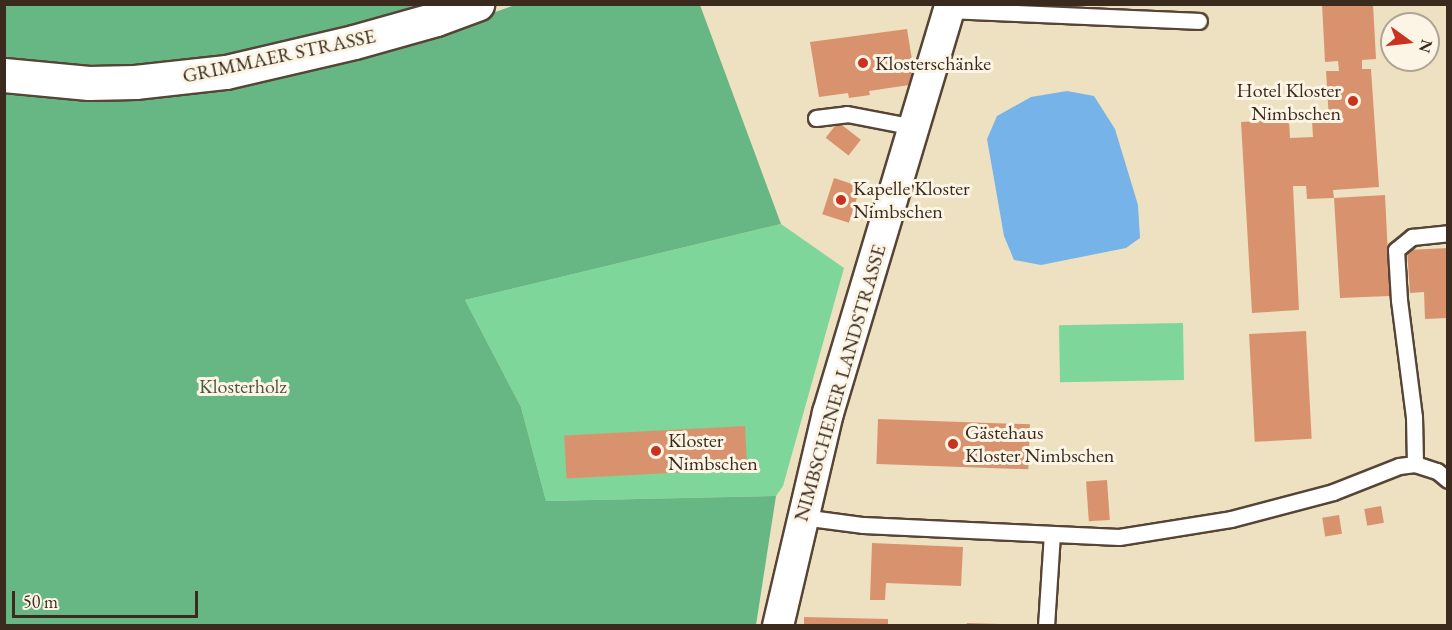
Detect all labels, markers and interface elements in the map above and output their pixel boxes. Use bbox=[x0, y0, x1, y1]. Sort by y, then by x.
north arrow bbox=[1380, 12, 1440, 72]
street label: GRIMMAER STRASSE bbox=[180, 24, 378, 88]
text: N bbox=[1414, 37, 1438, 55]
place label: Klosterschänke bbox=[875, 51, 991, 75]
marker: Klosterschänke bbox=[856, 56, 870, 70]
place label: Hotel Kloster Nimbschen bbox=[1236, 78, 1341, 125]
marker: Hotel Kloster Nimbschen bbox=[1346, 94, 1360, 108]
place label: Kapelle Kloster Nimbschen bbox=[853, 176, 970, 223]
marker: Kapelle Kloster Nimbschen bbox=[834, 193, 848, 207]
street label: NIMBSCHENER LANDSTRASSE bbox=[789, 242, 891, 524]
park label: Klosterholz bbox=[199, 374, 287, 398]
place label: Gästehaus Kloster Nimbschen bbox=[965, 420, 1114, 467]
place label: Kloster Nimbschen bbox=[668, 428, 758, 475]
marker: Gästehaus Kloster Nimbschen bbox=[946, 437, 960, 451]
marker: Kloster Nimbschen bbox=[649, 444, 663, 458]
scale bar bbox=[15, 579, 201, 617]
text: 50 m bbox=[23, 590, 58, 613]

